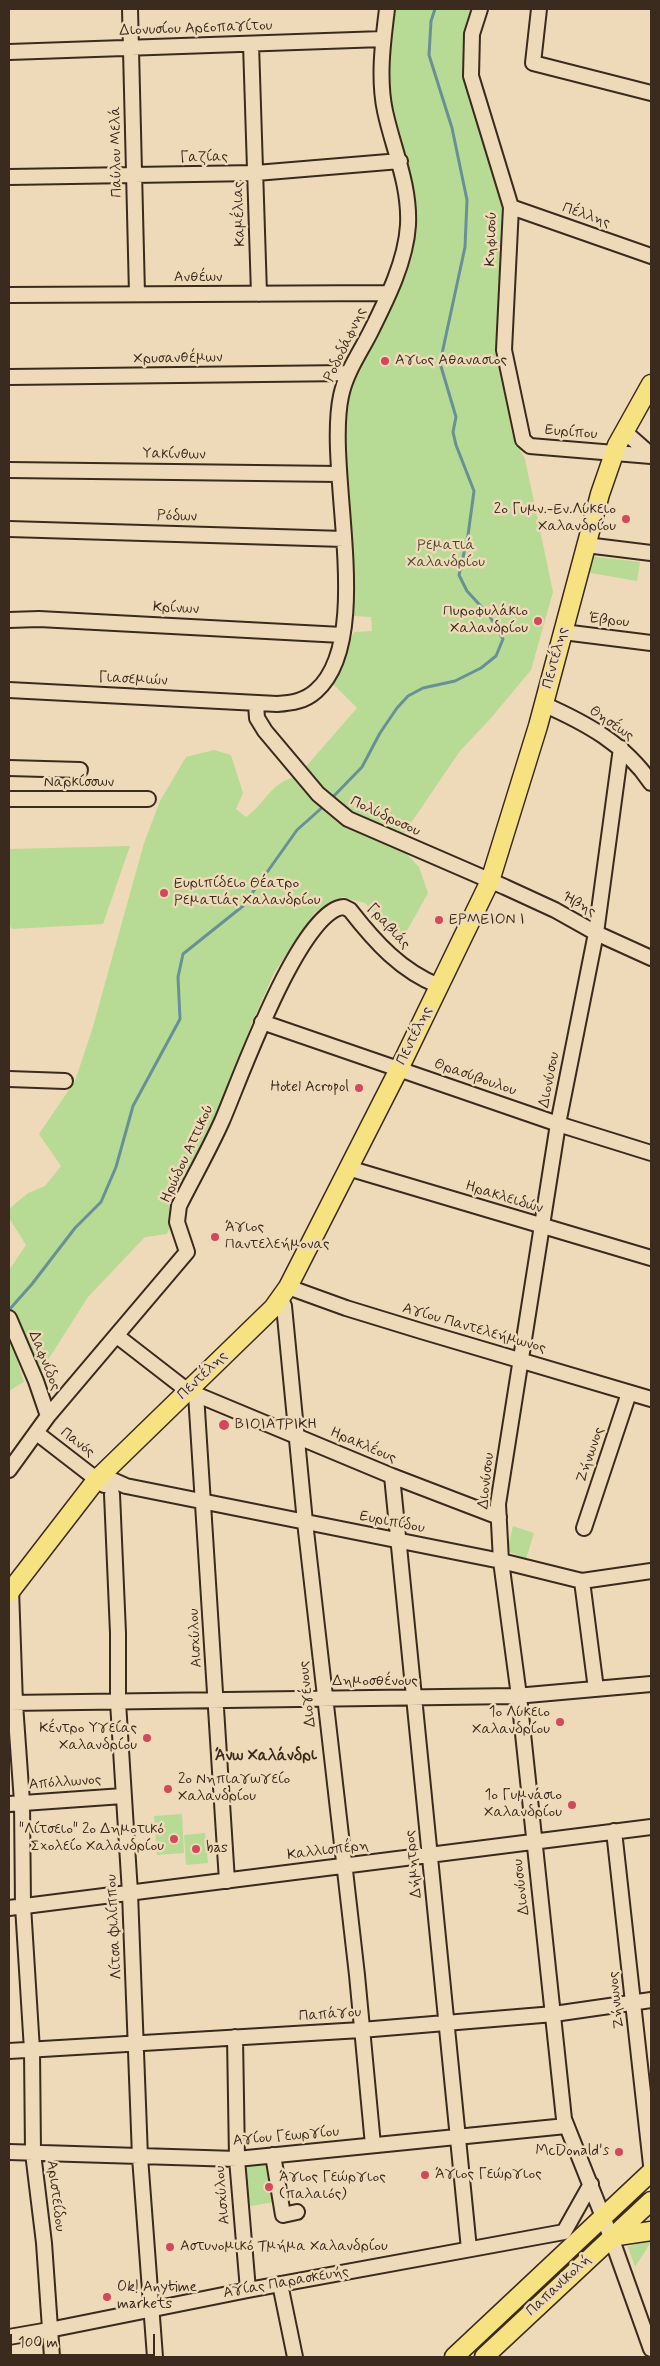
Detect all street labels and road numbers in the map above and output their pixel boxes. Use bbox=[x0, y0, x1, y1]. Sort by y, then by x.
street label: Διονυσίου Αρεοπαγίτου bbox=[119, 17, 273, 41]
street label: Παύλου Μελά bbox=[107, 106, 127, 198]
street label: Γαζίας bbox=[180, 149, 228, 167]
street label: Καμέλιας bbox=[230, 181, 250, 247]
street label: Πέλλης bbox=[560, 199, 612, 233]
street label: Κηφισού bbox=[482, 211, 502, 267]
street label: Ανθέων bbox=[174, 269, 222, 287]
street label: Ροδοδάφνης bbox=[321, 305, 371, 385]
street label: Χρυσανθέμων bbox=[133, 349, 223, 369]
street label: Ευρίπου bbox=[544, 422, 598, 444]
street label: Υακίνθων bbox=[142, 445, 206, 465]
street label: Ρόδων bbox=[157, 507, 197, 527]
street label: Κρίνων bbox=[153, 599, 199, 619]
street label: Έβρου bbox=[588, 610, 630, 632]
street label: Πεντέλης bbox=[539, 625, 573, 691]
street label: Γιασεμιών bbox=[98, 669, 168, 691]
street label: Θησέως bbox=[585, 702, 637, 746]
street label: Ναρκίσσων bbox=[44, 774, 114, 792]
street label: Πολύδροσου bbox=[347, 793, 423, 841]
street label: Ήβης bbox=[559, 888, 599, 922]
street label: Γραβιάς bbox=[362, 900, 414, 954]
street label: Πεντέλης bbox=[393, 1004, 437, 1068]
street label: Διονύσου bbox=[536, 1050, 564, 1110]
street label: Θρασύβουλου bbox=[431, 1056, 519, 1100]
street label: Ηρώδου Αττικού bbox=[157, 1102, 219, 1206]
street label: Ηρακλειδών bbox=[463, 1178, 545, 1218]
street label: Αγίου Παντελεήμωνος bbox=[400, 1300, 548, 1358]
street label: Δαφνίδος bbox=[24, 1329, 64, 1393]
street label: Πεντέλης bbox=[174, 1348, 232, 1404]
street label: Πανός bbox=[56, 1424, 98, 1462]
street label: Ηρακλέους bbox=[327, 1424, 399, 1468]
street label: Ζήνωνος bbox=[573, 1425, 609, 1485]
street label: Διονύσου bbox=[475, 1452, 499, 1510]
street label: Ευριπίδου bbox=[358, 1508, 426, 1538]
street label: Αισχύλου bbox=[185, 1608, 207, 1668]
street label: Διογένους bbox=[296, 1660, 320, 1728]
street label: Δημοσθένους bbox=[332, 1673, 418, 1691]
street label: Απόλλωνος bbox=[28, 1771, 102, 1795]
street label: Δήμητρος bbox=[401, 1829, 427, 1899]
street label: Καλλισπέρη bbox=[286, 1837, 370, 1865]
street label: Διονύσου bbox=[510, 1858, 534, 1916]
street label: Λίτσα Φιλίππου bbox=[103, 1874, 127, 1980]
street label: Ζήνωνος bbox=[605, 1970, 629, 2030]
street label: Παπάγου bbox=[298, 2004, 362, 2026]
street label: Αγίου Γεωργίου bbox=[232, 2123, 340, 2151]
street label: Αριστείδου bbox=[42, 2159, 68, 2233]
street label: Αισχύλου bbox=[211, 2165, 235, 2225]
street label: Παπανικολή bbox=[523, 2252, 595, 2320]
street label: Αγίας Παρασκευής bbox=[222, 2263, 350, 2303]

